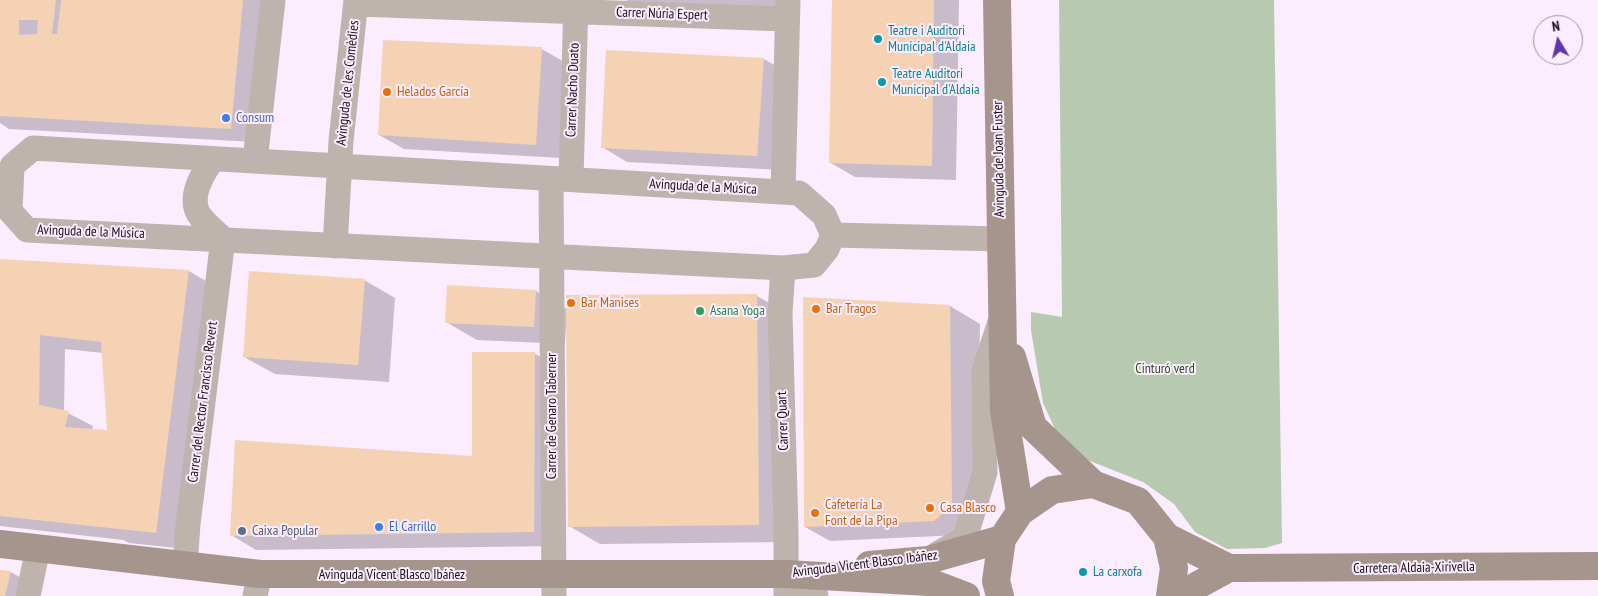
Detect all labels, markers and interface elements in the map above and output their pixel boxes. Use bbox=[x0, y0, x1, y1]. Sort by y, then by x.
street label: Carrer Núria Espert bbox=[616, 4, 708, 24]
north arrow bbox=[1533, 15, 1583, 65]
text: N bbox=[1551, 17, 1561, 36]
street label: Avinguda de les Comèdies bbox=[333, 20, 363, 146]
place label: Teatre i Auditori Municipal d'Aldaia bbox=[888, 23, 976, 56]
marker: Teatre i Auditori Municipal d'Aldaia bbox=[872, 33, 884, 45]
street label: Carrer Nacho Duato bbox=[563, 43, 583, 137]
place label: Teatre Auditori Municipal d'Aldaia bbox=[892, 66, 980, 98]
marker: Teatre Auditori Municipal d'Aldaia bbox=[876, 76, 888, 88]
place label: Helados García bbox=[397, 84, 469, 100]
marker: Helados García bbox=[381, 86, 393, 98]
street label: Avinguda de Joan Fuster bbox=[990, 101, 1008, 217]
place label: Consum bbox=[236, 110, 274, 126]
marker: Consum bbox=[220, 112, 232, 124]
street label: Avinguda de la Música bbox=[649, 176, 757, 198]
street label: Avinguda de la Música bbox=[37, 222, 145, 242]
place label: Bar Manises bbox=[581, 295, 639, 311]
marker: Bar Manises bbox=[565, 297, 577, 309]
place label: Bar Tragos bbox=[826, 301, 876, 317]
place label: Asana Yoga bbox=[710, 303, 765, 319]
marker: Bar Tragos bbox=[810, 303, 822, 315]
marker: Asana Yoga bbox=[694, 305, 706, 317]
street label: Carrer del Rector Francisco Revert bbox=[185, 320, 221, 484]
street label: Carrer de Genaro Taberner bbox=[544, 353, 560, 479]
park label: Cinturó verd bbox=[1135, 361, 1195, 377]
street label: Carrer Quart bbox=[774, 391, 792, 451]
place label: Cafetería La Font de la Pipa bbox=[825, 497, 897, 530]
place label: Casa Blasco bbox=[940, 500, 996, 516]
marker: Casa Blasco bbox=[924, 502, 936, 514]
marker: Cafetería La Font de la Pipa bbox=[809, 507, 821, 519]
place label: El Carrillo bbox=[389, 519, 436, 535]
marker: El Carrillo bbox=[373, 521, 385, 533]
place label: Caixa Popular bbox=[252, 523, 318, 539]
marker: Caixa Popular bbox=[236, 525, 248, 537]
street label: Avinguda Vicent Blasco Ibáñez bbox=[791, 547, 939, 581]
street label: Carretera Aldaia-Xirivella bbox=[1353, 559, 1475, 577]
place label: La carxofa bbox=[1093, 564, 1142, 580]
marker: La carxofa bbox=[1077, 566, 1089, 578]
street label: Avinguda Vicent Blasco Ibáñez bbox=[319, 567, 465, 583]

